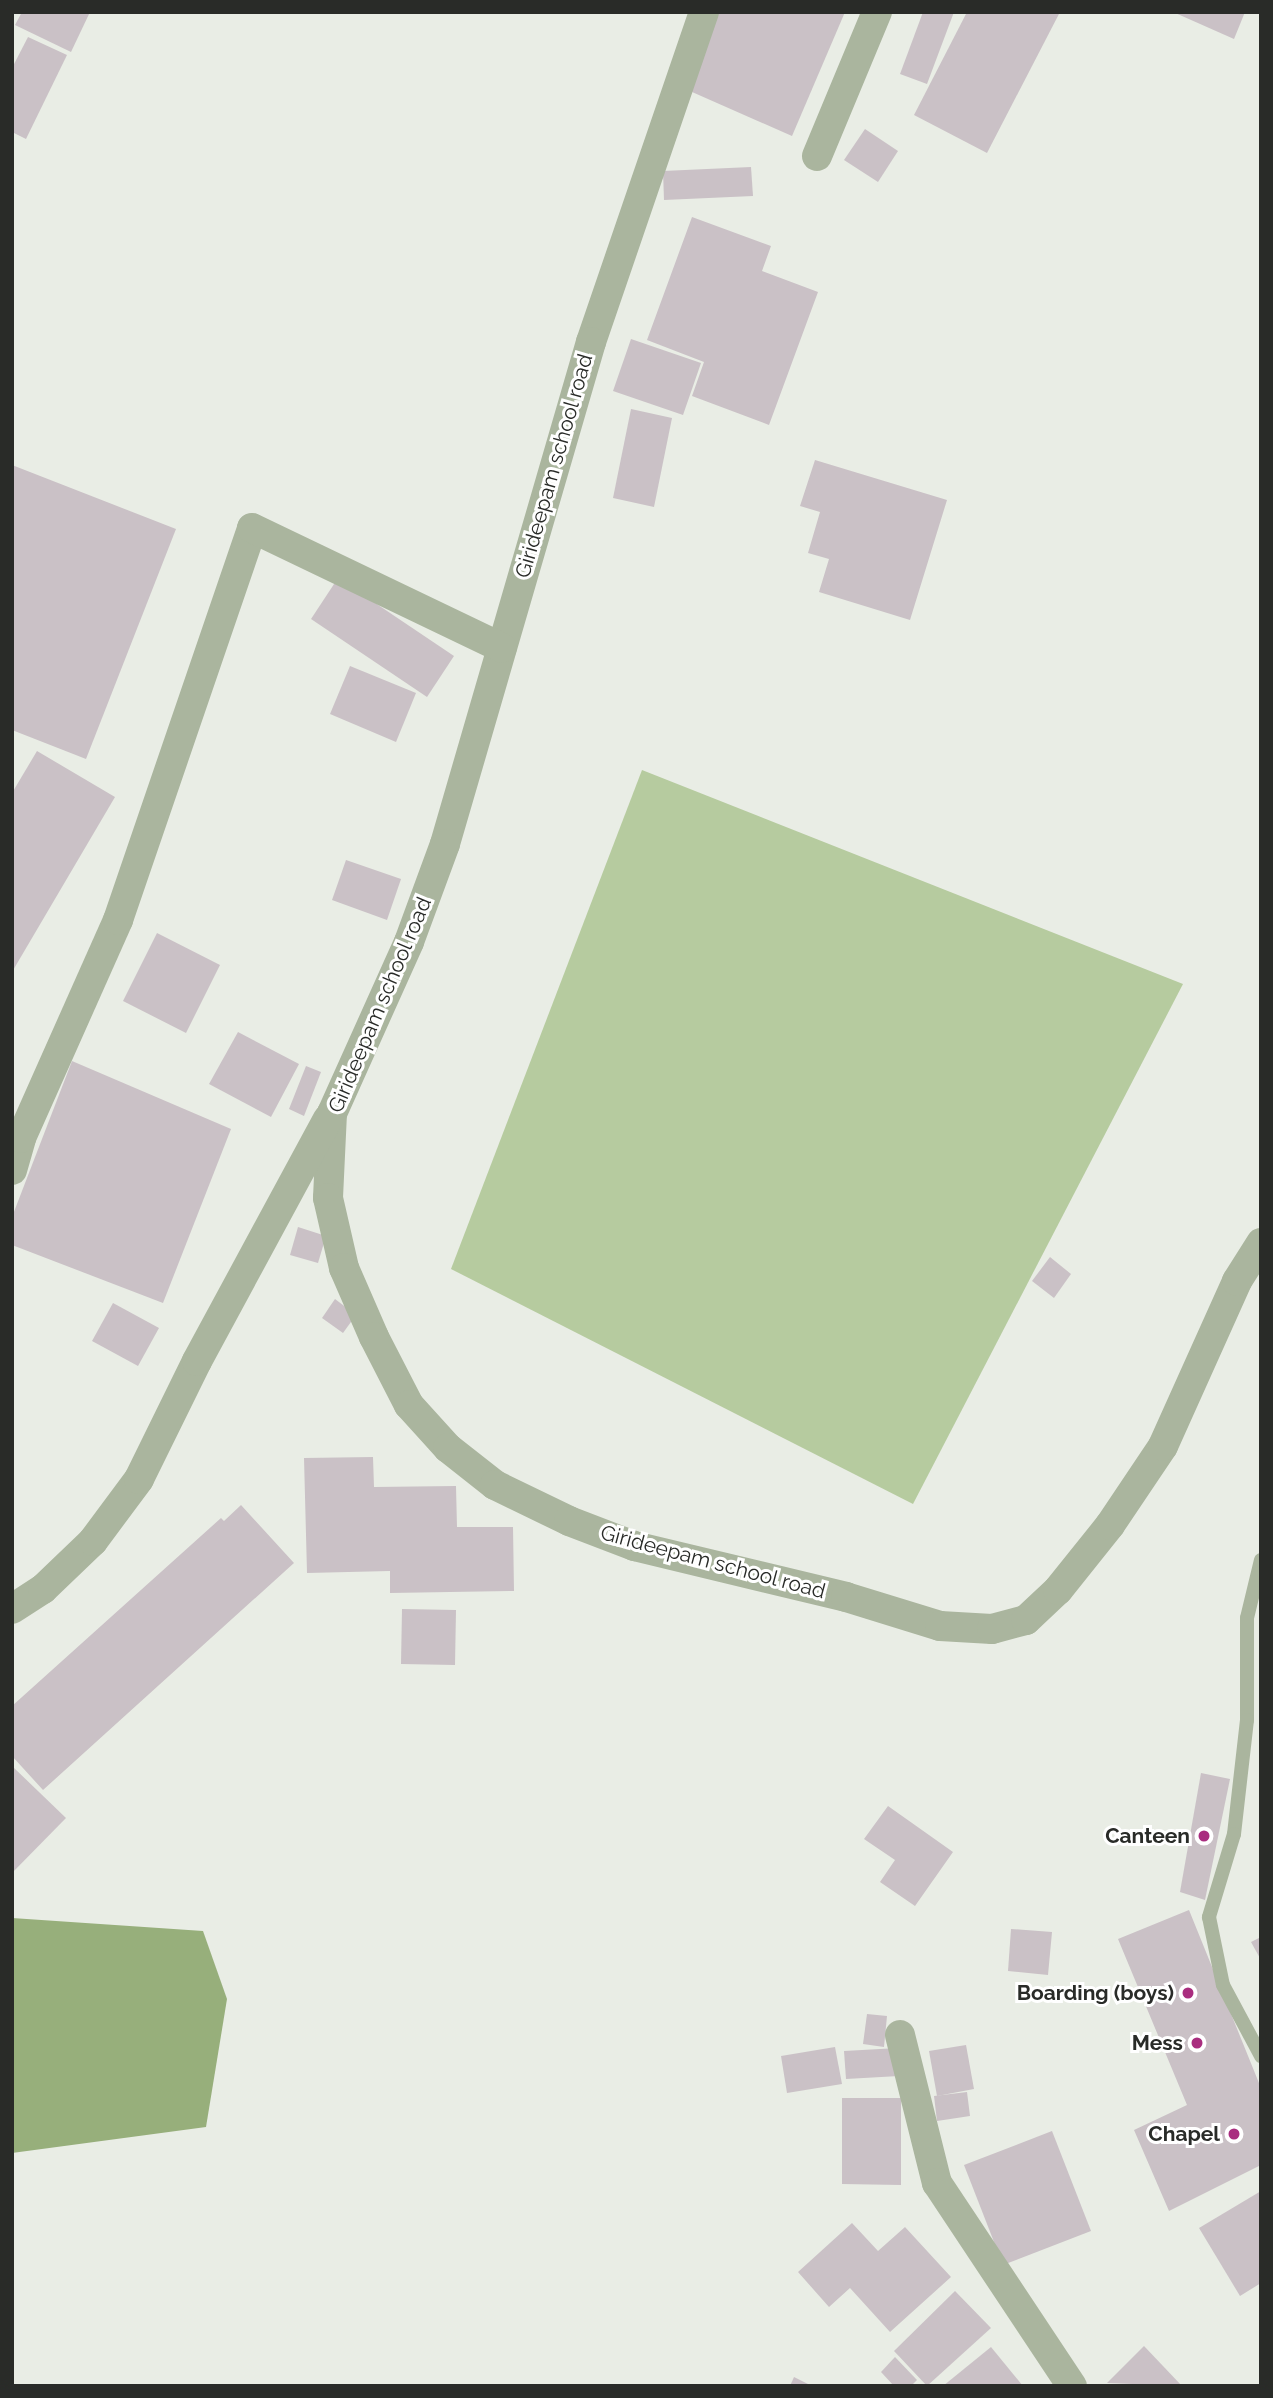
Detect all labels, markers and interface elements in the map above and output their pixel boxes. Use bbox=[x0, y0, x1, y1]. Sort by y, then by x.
street label: Girideepam school road bbox=[510, 351, 598, 581]
street label: Girideepam school road bbox=[323, 893, 437, 1117]
street label: Girideepam school road bbox=[598, 1520, 828, 1604]
place label: Canteen bbox=[1105, 1823, 1190, 1849]
marker: Canteen bbox=[1196, 1828, 1212, 1844]
place label: Boarding (boys) bbox=[1017, 1980, 1174, 2006]
marker: Boarding (boys) bbox=[1180, 1985, 1196, 2001]
place label: Mess bbox=[1132, 2030, 1183, 2056]
marker: Mess bbox=[1189, 2035, 1205, 2051]
place label: Chapel bbox=[1148, 2121, 1220, 2147]
marker: Chapel bbox=[1226, 2126, 1242, 2142]

